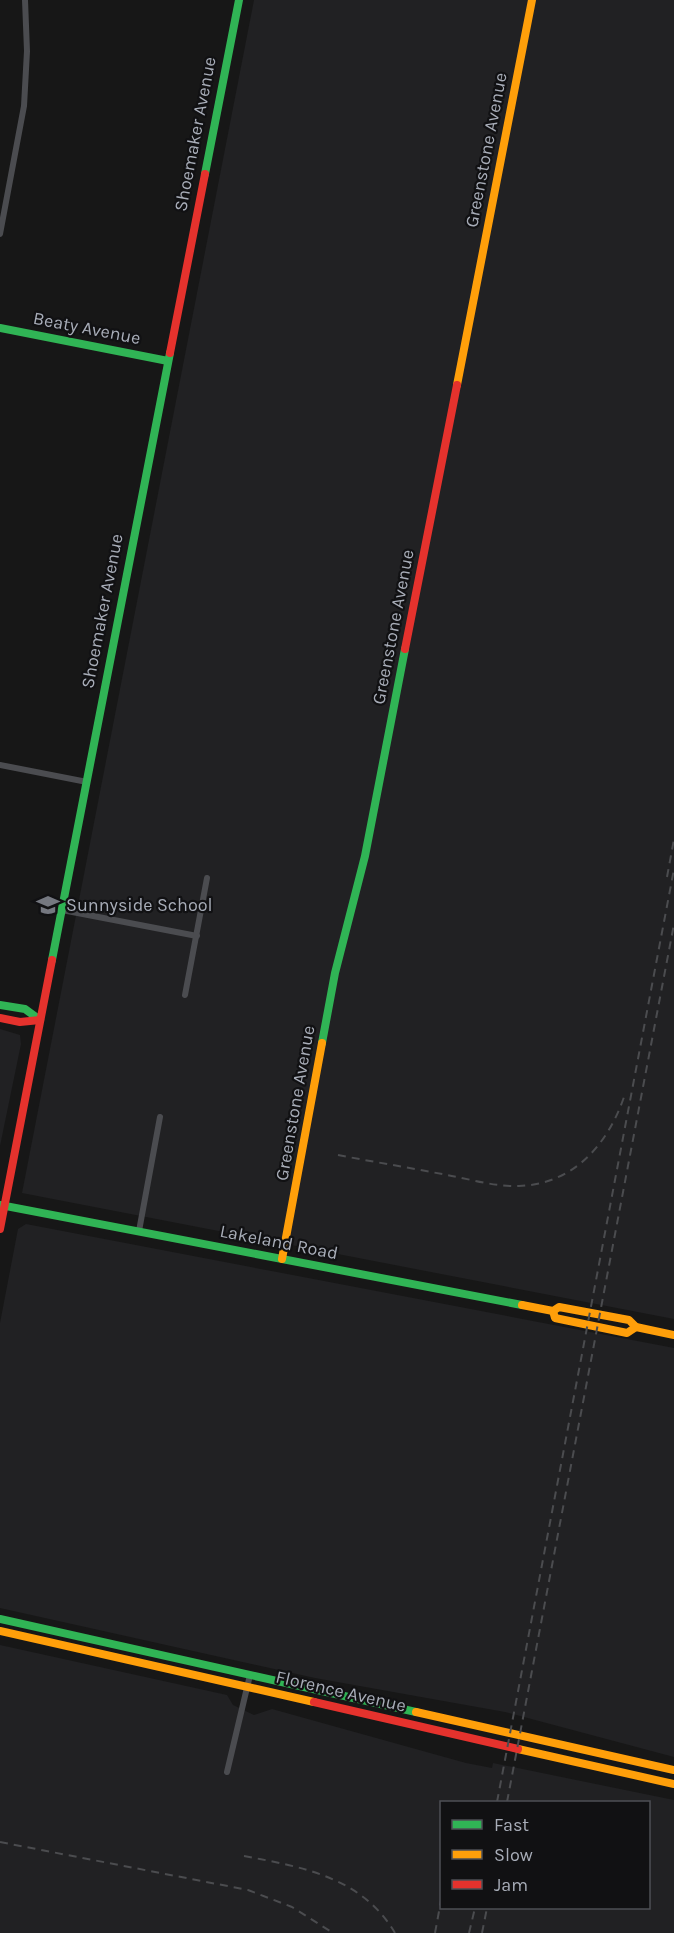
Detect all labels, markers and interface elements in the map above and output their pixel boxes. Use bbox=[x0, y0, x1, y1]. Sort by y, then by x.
street label: Shoemaker Avenue bbox=[169, 55, 221, 213]
street label: Greenstone Avenue bbox=[460, 71, 512, 229]
street label: Beaty Avenue bbox=[31, 307, 143, 349]
street label: Shoemaker Avenue bbox=[76, 532, 128, 690]
street label: Greenstone Avenue bbox=[367, 548, 419, 706]
school or university icon: Sunnyside School bbox=[35, 892, 61, 918]
place label: Sunnyside School bbox=[66, 894, 213, 916]
street label: Greenstone Avenue bbox=[271, 1024, 319, 1182]
street label: Lakeland Road bbox=[218, 1220, 340, 1264]
street label: Florence Avenue bbox=[274, 1665, 408, 1717]
legend bbox=[440, 1801, 650, 1909]
text: Fast bbox=[494, 1814, 529, 1836]
text: Slow bbox=[494, 1844, 533, 1866]
text: Jam bbox=[494, 1874, 528, 1896]

